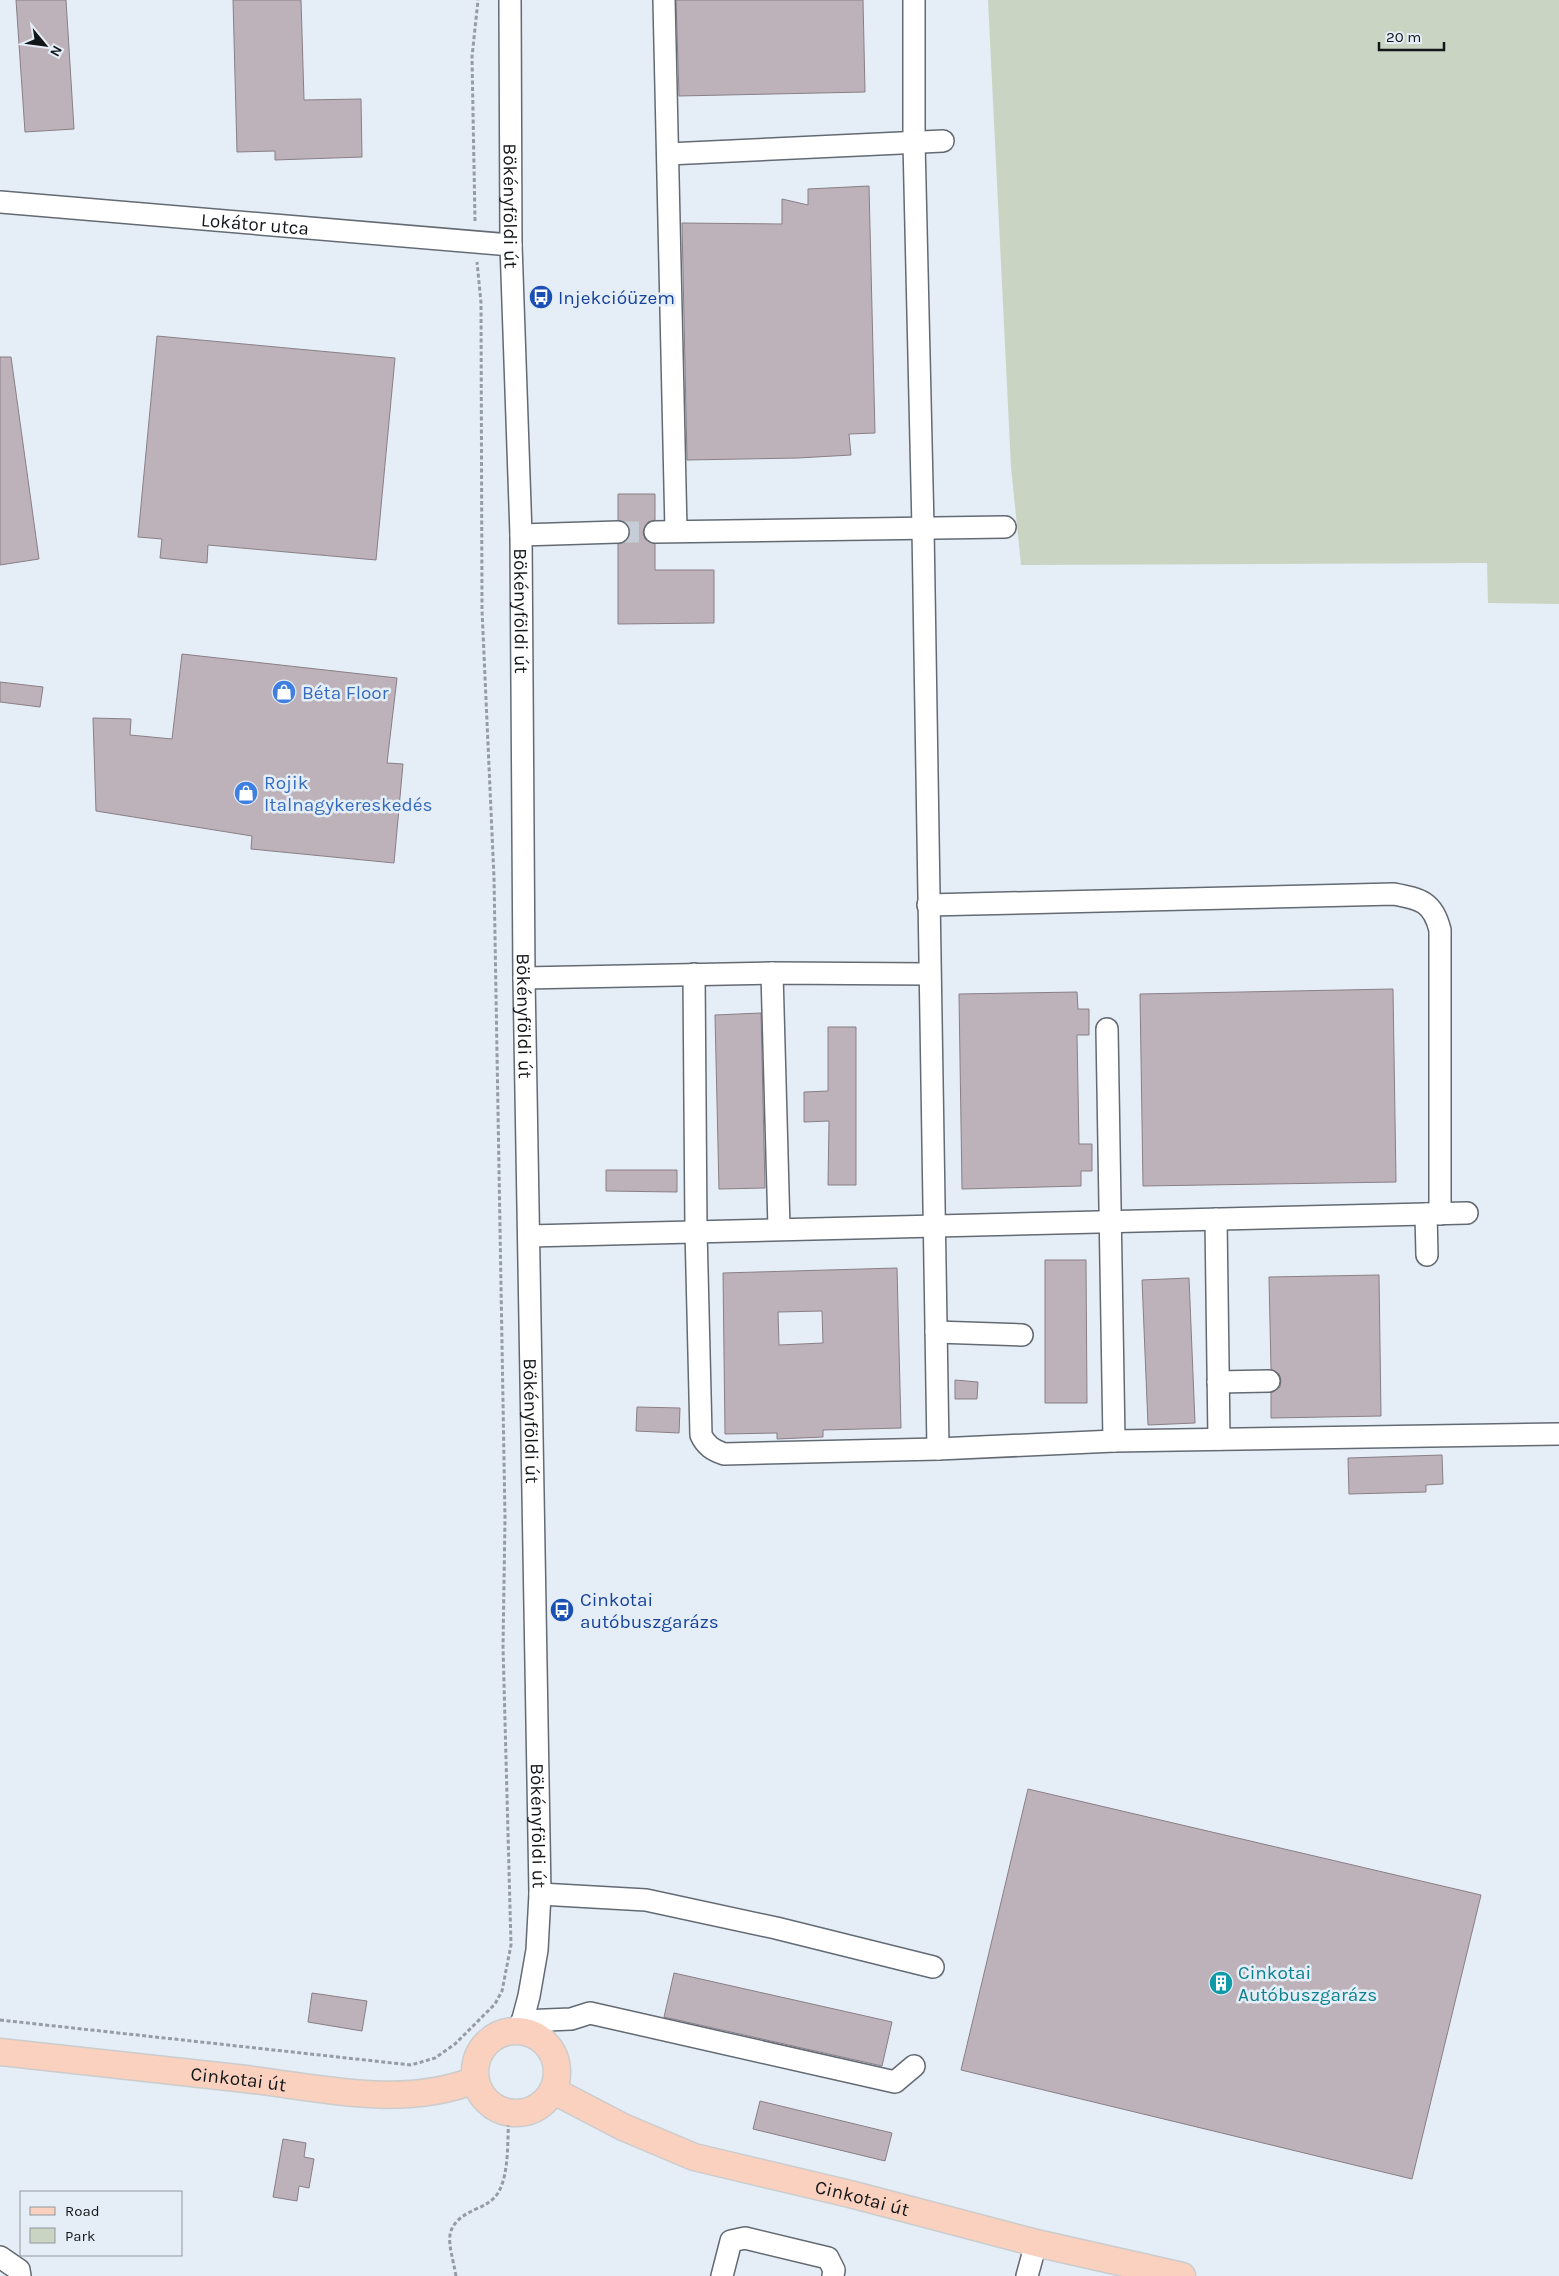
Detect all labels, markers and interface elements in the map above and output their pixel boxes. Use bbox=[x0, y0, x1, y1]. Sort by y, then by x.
north arrow bbox=[20, 20, 70, 70]
scale bar bbox=[1379, 20, 1444, 52]
text: 20 m bbox=[1386, 28, 1421, 46]
text: N bbox=[46, 43, 66, 60]
street label: Bökényföldi út bbox=[499, 143, 522, 269]
street label: Lokátor utca bbox=[200, 209, 310, 240]
bus stop icon: Injekcióüzem bbox=[528, 284, 554, 310]
place label: Injekcióüzem bbox=[558, 287, 675, 309]
street label: Bökényföldi út bbox=[509, 548, 532, 674]
shop icon: Béta Floor bbox=[271, 679, 297, 705]
place label: Béta Floor bbox=[302, 682, 389, 704]
place label: Rojik Italnagykereskedés bbox=[264, 772, 433, 816]
shop icon: Rojik Italnagykereskedés bbox=[233, 780, 259, 806]
street label: Bökényföldi út bbox=[512, 953, 536, 1079]
street label: Bökényföldi út bbox=[519, 1358, 543, 1484]
place label: Cinkotai autóbuszgarázs bbox=[580, 1589, 719, 1633]
bus stop icon: Cinkotai autóbuszgarázs bbox=[549, 1597, 575, 1623]
street label: Bökényföldi út bbox=[526, 1763, 550, 1889]
place label: Cinkotai Autóbuszgarázs bbox=[1238, 1962, 1377, 2006]
building icon: Cinkotai Autóbuszgarázs bbox=[1208, 1970, 1234, 1996]
street label: Cinkotai út bbox=[189, 2063, 288, 2096]
street label: Cinkotai út bbox=[813, 2176, 911, 2221]
legend bbox=[20, 2191, 182, 2256]
text: Road bbox=[65, 2202, 100, 2220]
text: Park bbox=[65, 2227, 95, 2245]

